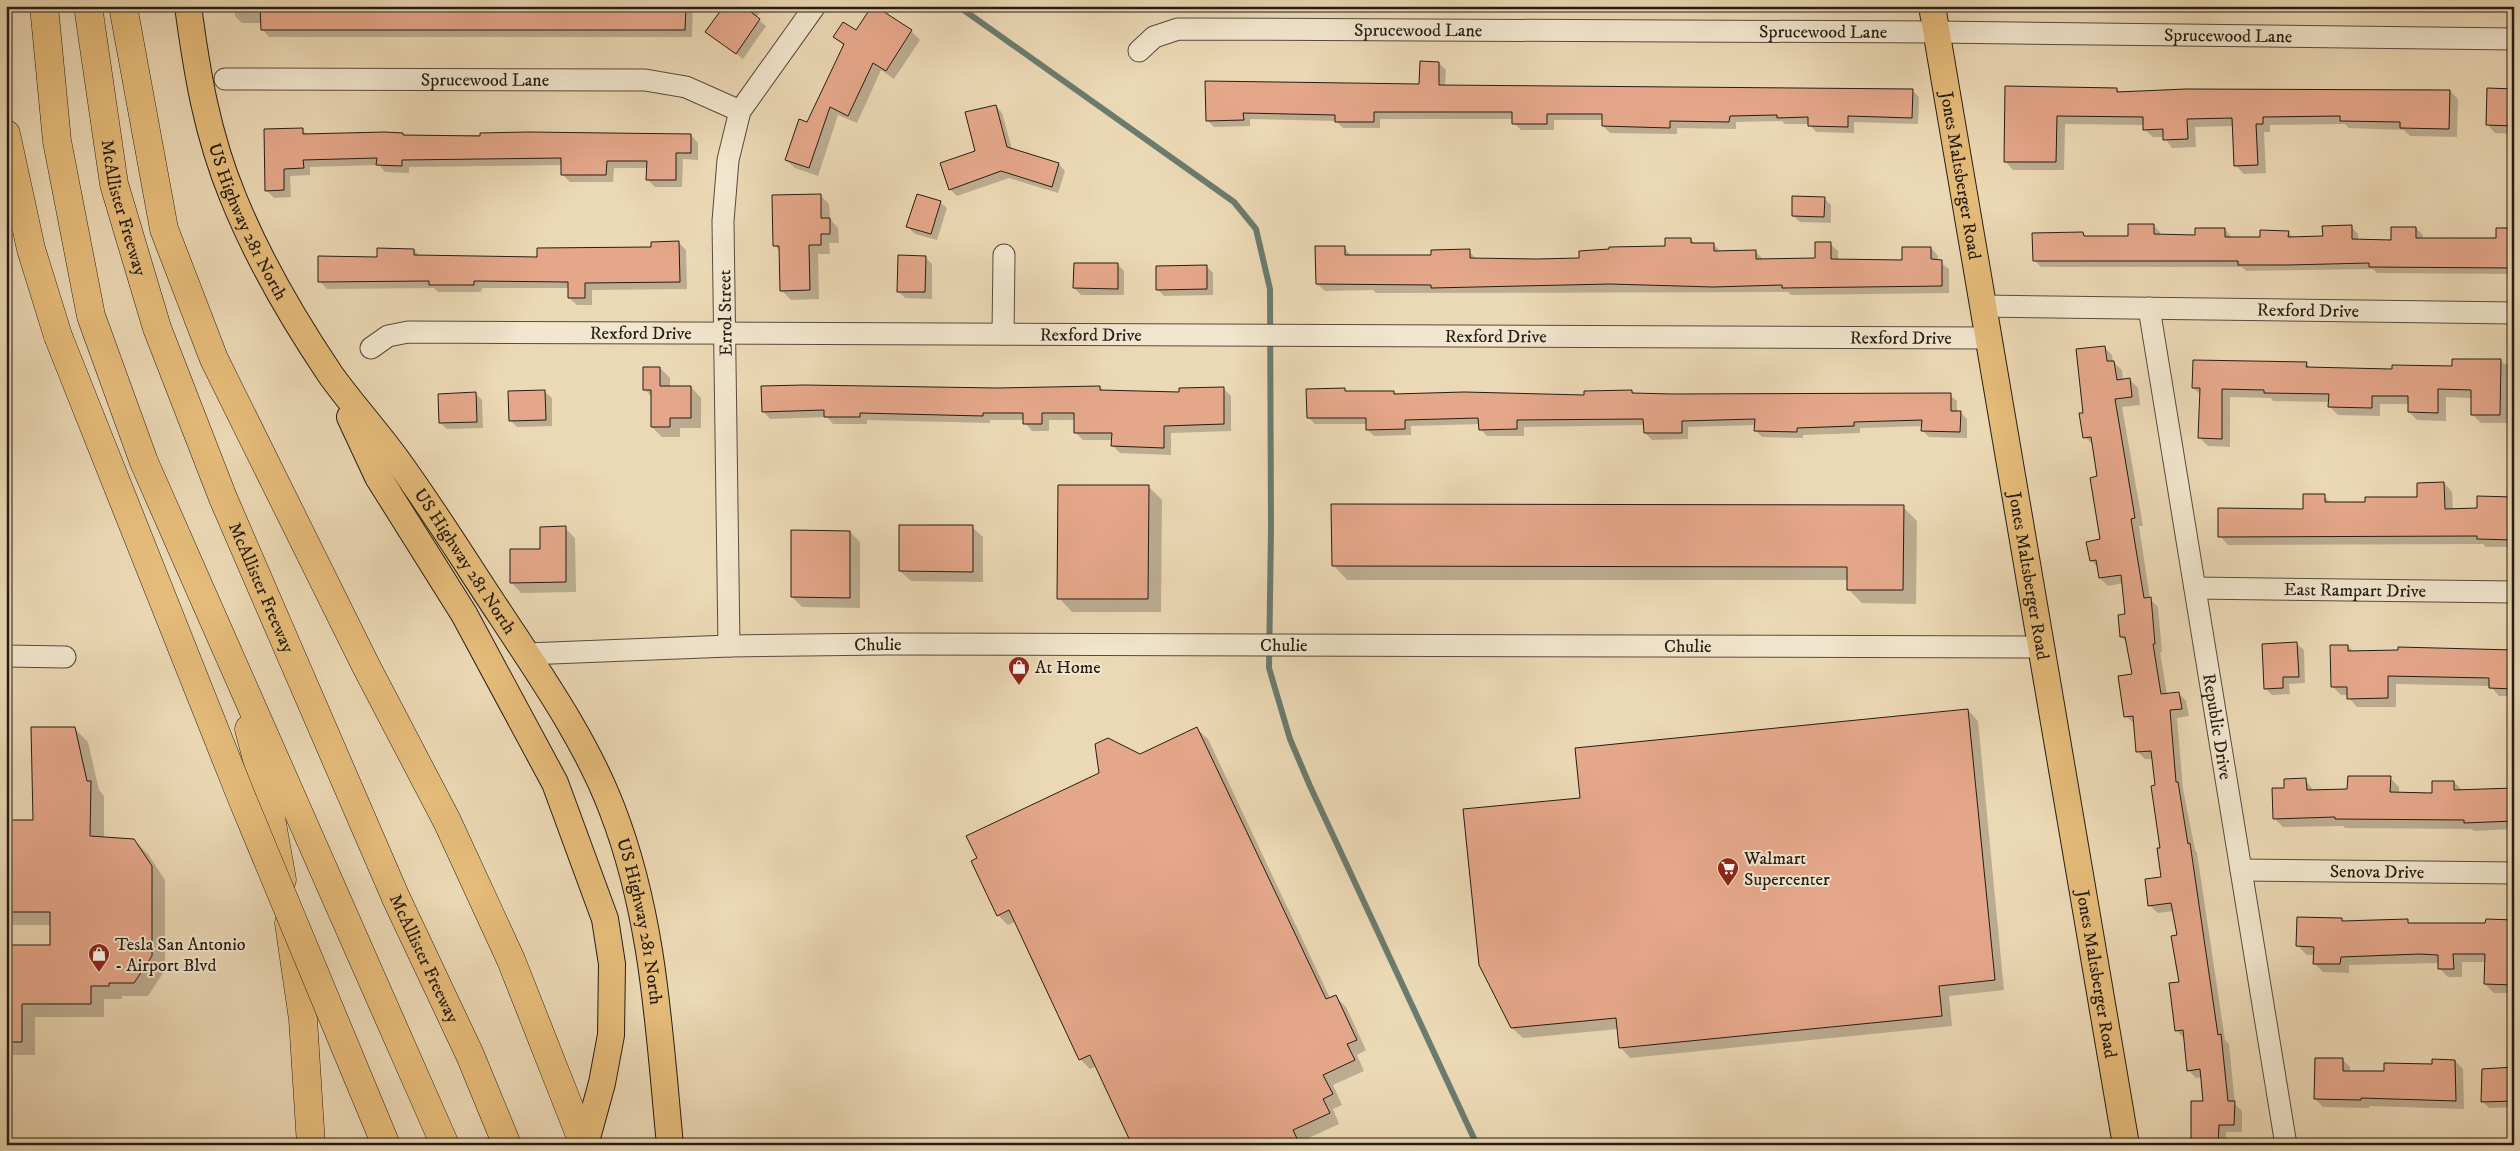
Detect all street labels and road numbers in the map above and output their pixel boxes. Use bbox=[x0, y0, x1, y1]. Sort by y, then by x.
street label: Sprucewood Lane bbox=[1354, 20, 1482, 42]
street label: Sprucewood Lane bbox=[1759, 21, 1887, 44]
street label: Sprucewood Lane bbox=[2164, 25, 2292, 48]
street label: Sprucewood Lane bbox=[421, 69, 549, 92]
street label: Jones Maltsberger Road bbox=[1934, 88, 1985, 261]
street label: McAllister Freeway bbox=[96, 138, 151, 279]
street label: US Highway 281 North bbox=[203, 141, 292, 305]
street label: Errol Street bbox=[714, 269, 738, 357]
street label: Rexford Drive bbox=[2257, 300, 2359, 323]
street label: Rexford Drive bbox=[590, 323, 692, 345]
street label: Rexford Drive bbox=[1040, 324, 1142, 347]
street label: Rexford Drive bbox=[1445, 326, 1547, 348]
street label: Rexford Drive bbox=[1850, 327, 1952, 350]
street label: US Highway 281 North bbox=[409, 485, 521, 639]
street label: Jones Maltsberger Road bbox=[2003, 488, 2053, 662]
street label: McAllister Freeway bbox=[223, 519, 299, 657]
street label: East Rampart Drive bbox=[2284, 579, 2426, 603]
street label: Chulie bbox=[854, 634, 902, 656]
street label: Chulie bbox=[1260, 635, 1308, 657]
street label: Chulie bbox=[1664, 636, 1712, 658]
street label: Republic Drive bbox=[2197, 672, 2236, 781]
street label: US Highway 281 North bbox=[611, 836, 666, 1007]
street label: Senova Drive bbox=[2330, 861, 2424, 884]
street label: Jones Maltsberger Road bbox=[2070, 887, 2121, 1060]
street label: McAllister Freeway bbox=[384, 891, 464, 1027]

